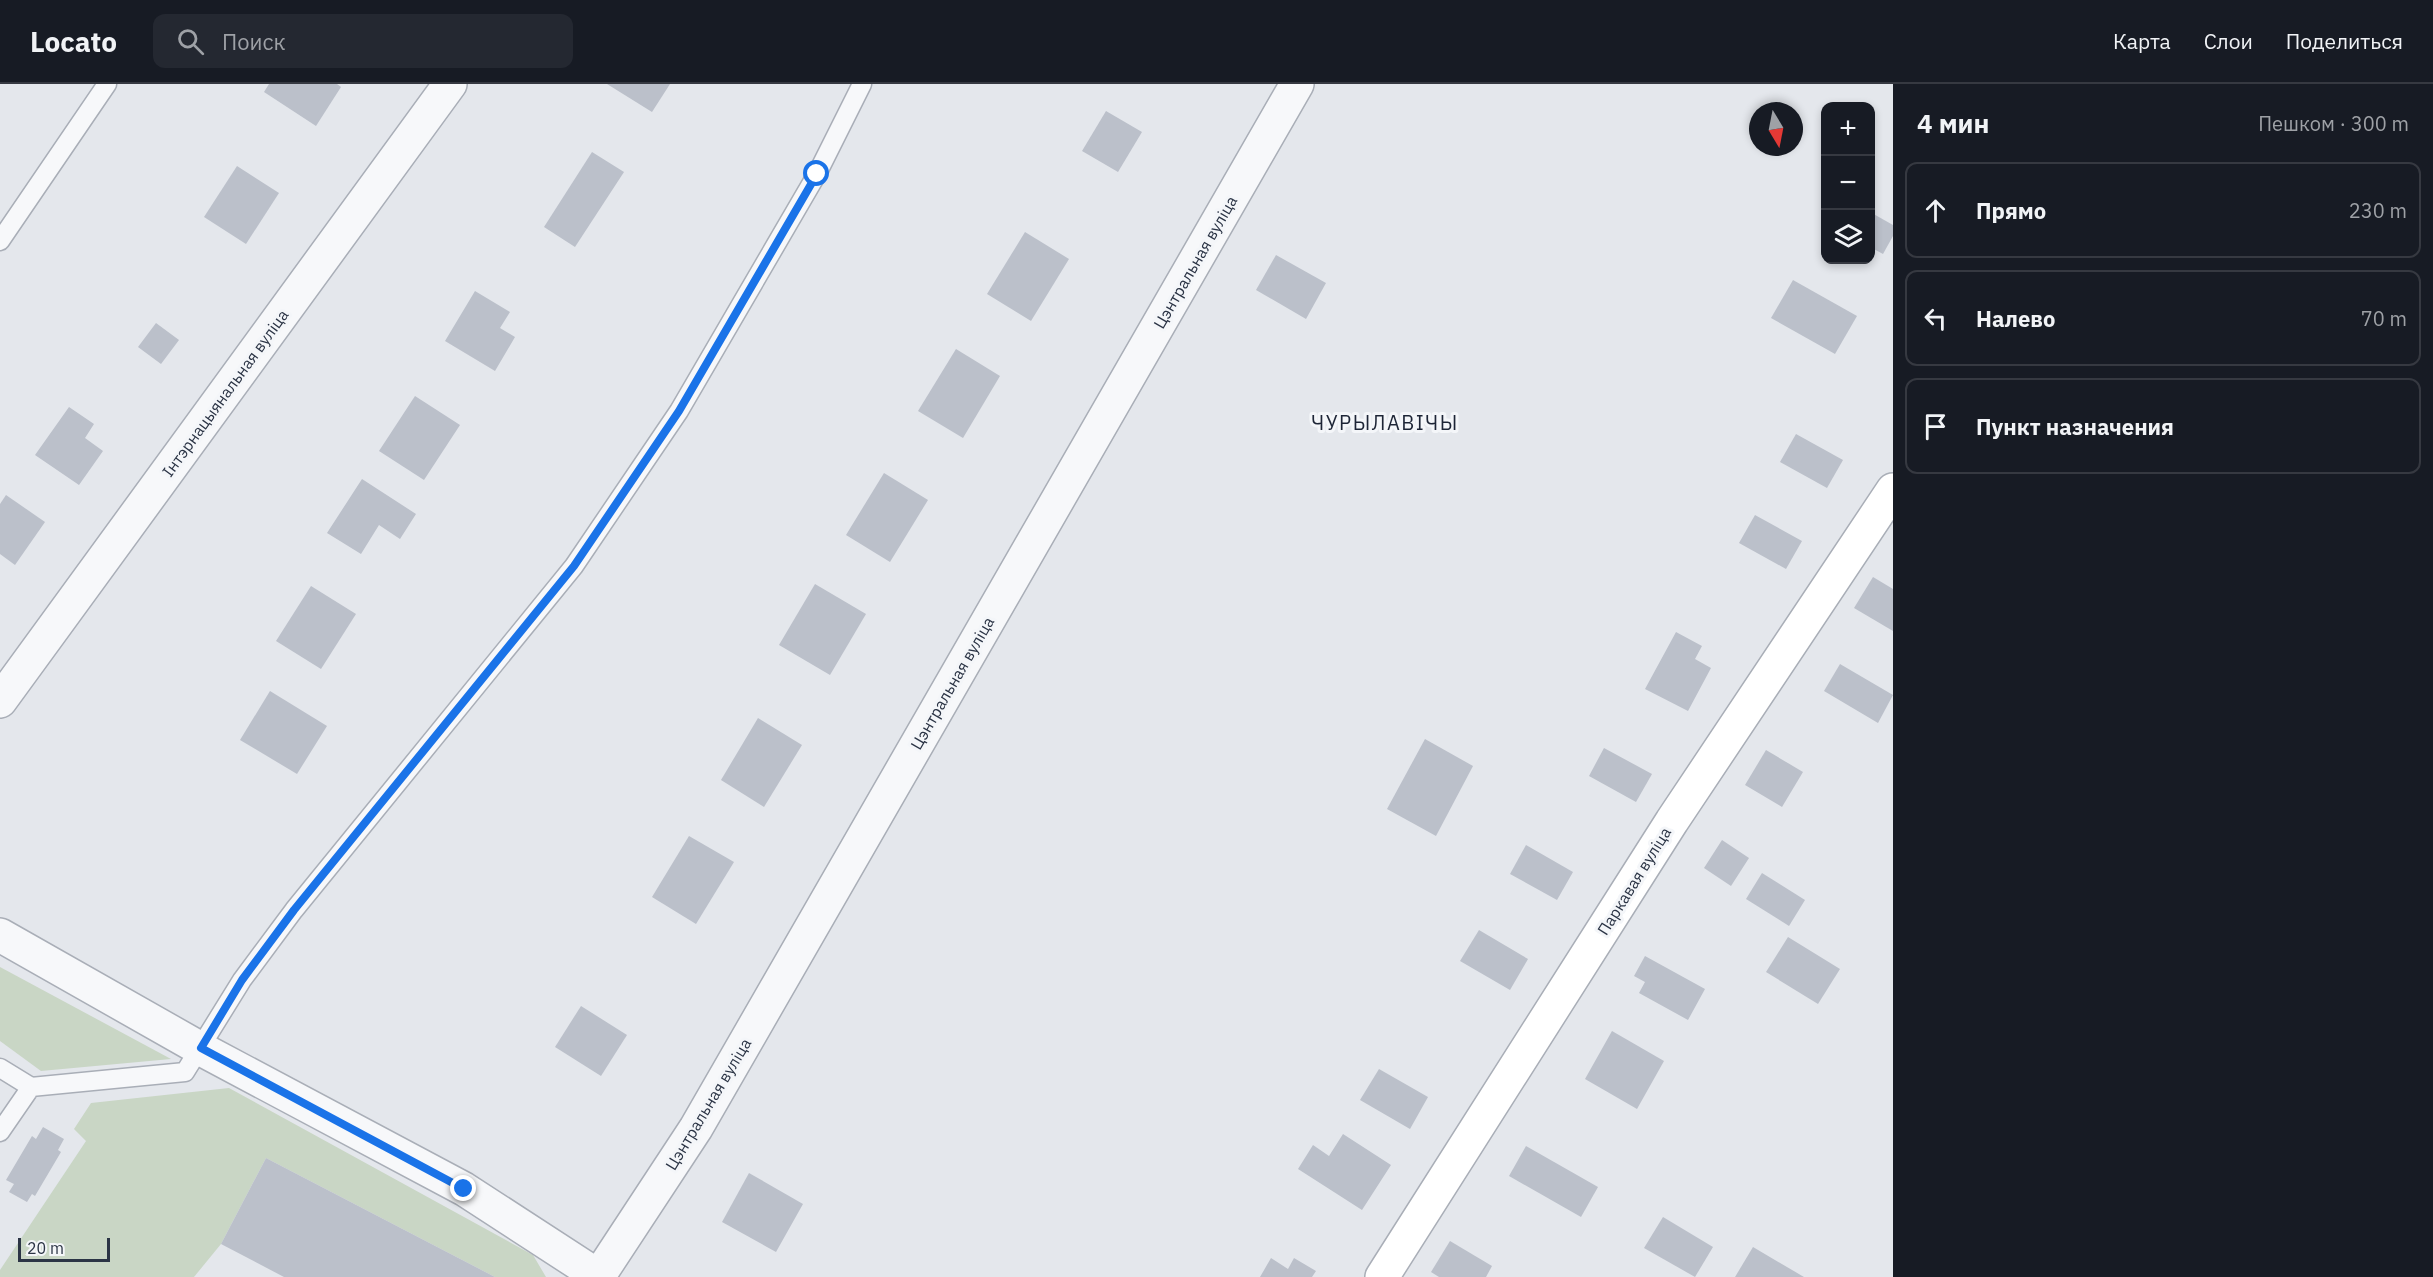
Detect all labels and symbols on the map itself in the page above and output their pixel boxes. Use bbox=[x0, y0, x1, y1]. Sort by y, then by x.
north arrow bbox=[1749, 102, 1803, 156]
route start bbox=[803, 160, 829, 186]
street label: Цэнтральная вуліца bbox=[1149, 192, 1241, 332]
street label: Інтэрнацыянальная вуліца bbox=[158, 305, 293, 481]
district label: ЧУРЫЛАВІЧЫ bbox=[1311, 409, 1459, 436]
street label: Цэнтральная вуліца bbox=[906, 613, 998, 753]
street label: Паркавая вуліца bbox=[1593, 823, 1675, 939]
street label: Цэнтральная вуліца bbox=[661, 1034, 755, 1174]
route end bbox=[450, 1175, 476, 1201]
scale bar bbox=[18, 1235, 110, 1262]

